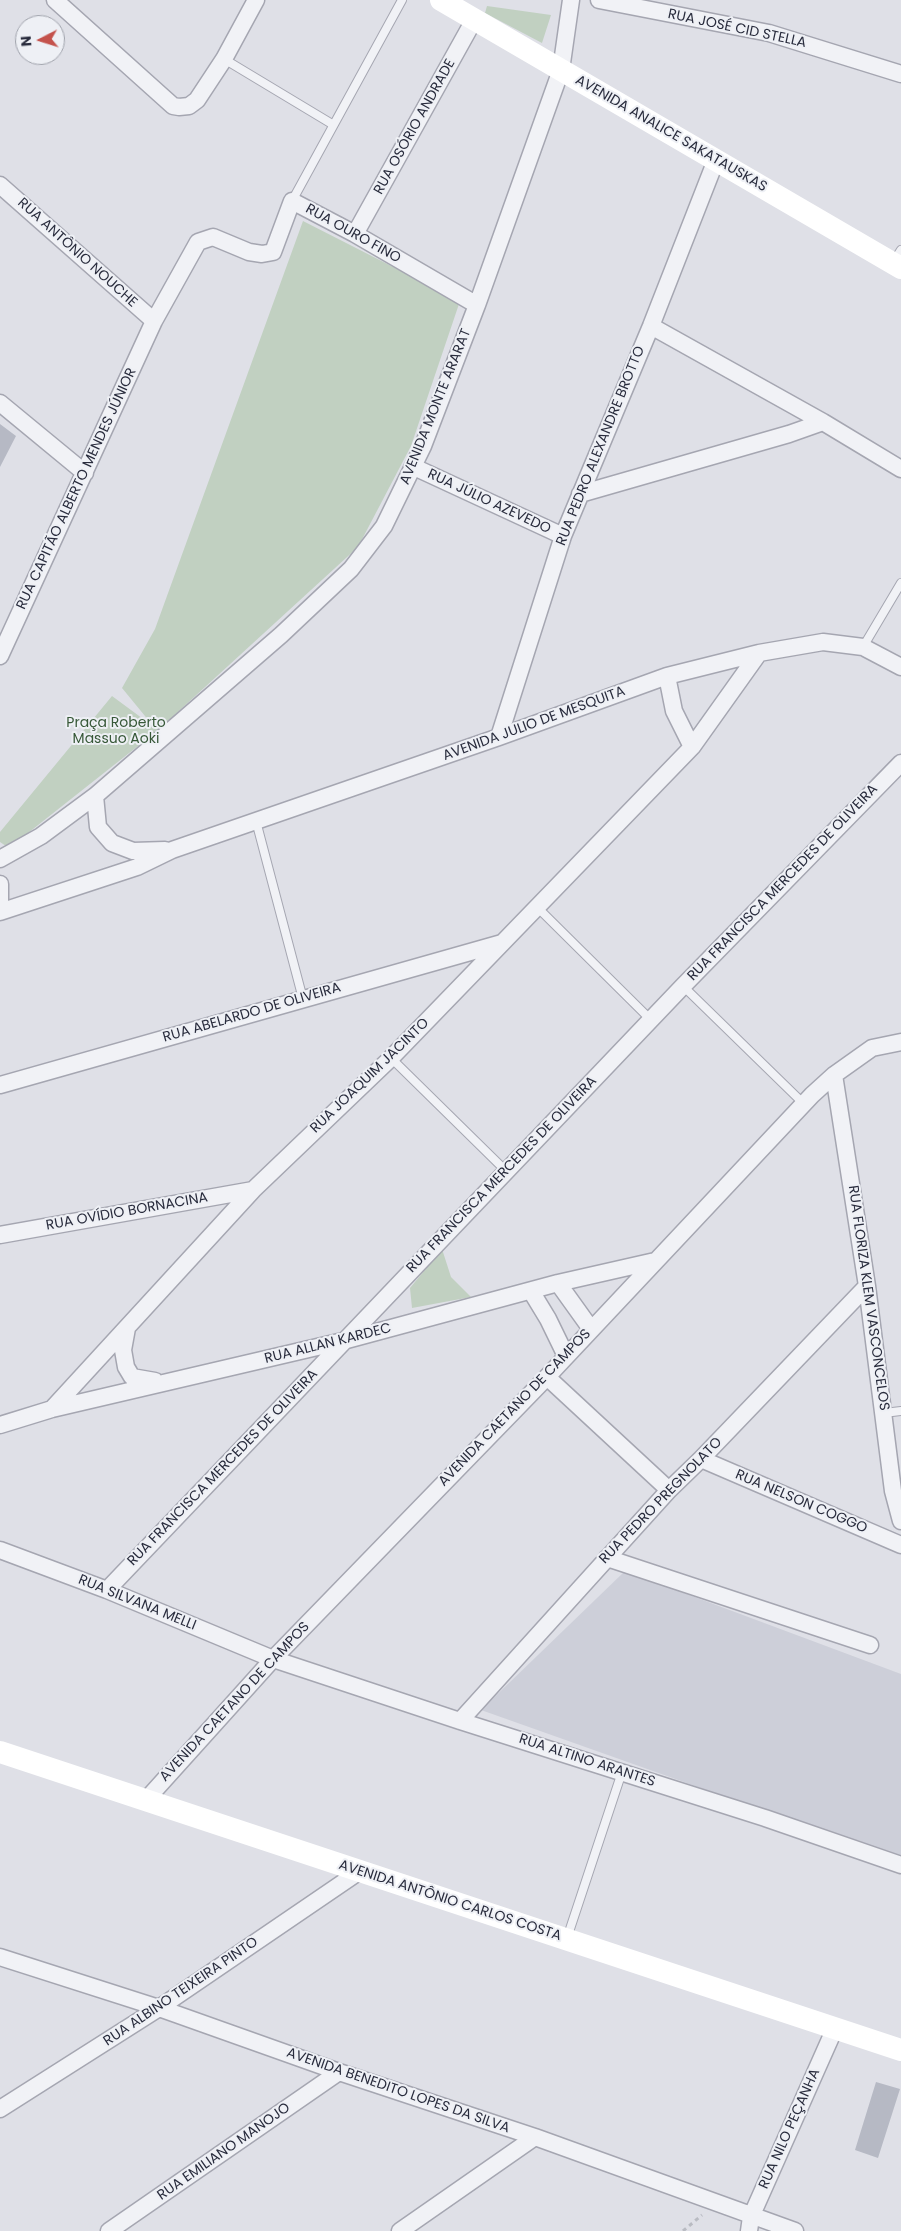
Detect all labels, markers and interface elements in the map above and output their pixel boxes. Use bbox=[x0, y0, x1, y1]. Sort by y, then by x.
street label: RUA JOSÉ CID STELLA bbox=[666, 6, 808, 52]
north arrow bbox=[15, 15, 65, 65]
text: N bbox=[16, 35, 36, 47]
street label: RUA OSÓRIO ANDRADE bbox=[371, 56, 459, 198]
street label: AVENIDA ANALICE SAKATAUSKAS bbox=[572, 72, 770, 196]
street label: RUA ANTÔNIO NOUCHE bbox=[14, 195, 140, 311]
street label: RUA OURO FINO bbox=[302, 201, 404, 267]
street label: AVENIDA MONTE ARARAT bbox=[397, 327, 475, 487]
street label: RUA PEDRO ALEXANDRE BROTTO bbox=[553, 344, 649, 548]
street label: RUA CAPITÃO ALBERTO MENDES JÚNIOR bbox=[13, 366, 141, 612]
street label: RUA JÚLIO AZEVEDO bbox=[425, 466, 553, 538]
street label: AVENIDA JULIO DE MESQUITA bbox=[441, 683, 627, 765]
park label: Praça Roberto Massuo Aoki bbox=[66, 715, 166, 748]
street label: RUA FRANCISCA MERCEDES DE OLIVEIRA bbox=[684, 781, 882, 985]
street label: RUA ABELARDO DE OLIVEIRA bbox=[161, 980, 343, 1046]
street label: RUA JOAQUIM JACINTO bbox=[307, 1015, 433, 1137]
street label: RUA FRANCISCA MERCEDES DE OLIVEIRA bbox=[403, 1073, 601, 1277]
street label: RUA FLORIZA KLEM VASCONCELOS bbox=[844, 1184, 892, 1412]
street label: RUA OVÍDIO BORNACINA bbox=[45, 1189, 209, 1235]
street label: RUA ALLAN KARDEC bbox=[263, 1320, 393, 1368]
street label: AVENIDA CAETANO DE CAMPOS bbox=[435, 1326, 595, 1490]
street label: RUA FRANCISCA MERCEDES DE OLIVEIRA bbox=[124, 1366, 322, 1570]
street label: RUA PEDRO PREGNOLATO bbox=[596, 1434, 726, 1568]
street label: RUA NELSON COGGO bbox=[733, 1467, 869, 1537]
street label: RUA SILVANA MELLI bbox=[76, 1572, 198, 1634]
street label: AVENIDA CAETANO DE CAMPOS bbox=[157, 1619, 313, 1785]
street label: RUA ALTINO ARANTES bbox=[517, 1731, 657, 1791]
street label: AVENIDA ANTÔNIO CARLOS COSTA bbox=[337, 1857, 563, 1945]
street label: RUA ALBINO TEIXEIRA PINTO bbox=[101, 1934, 261, 2050]
street label: AVENIDA BENEDITO LOPES DA SILVA bbox=[284, 2045, 512, 2137]
street label: RUA NILO PEÇANHA bbox=[756, 2066, 824, 2192]
street label: RUA EMILIANO MANOJO bbox=[154, 2100, 294, 2204]

